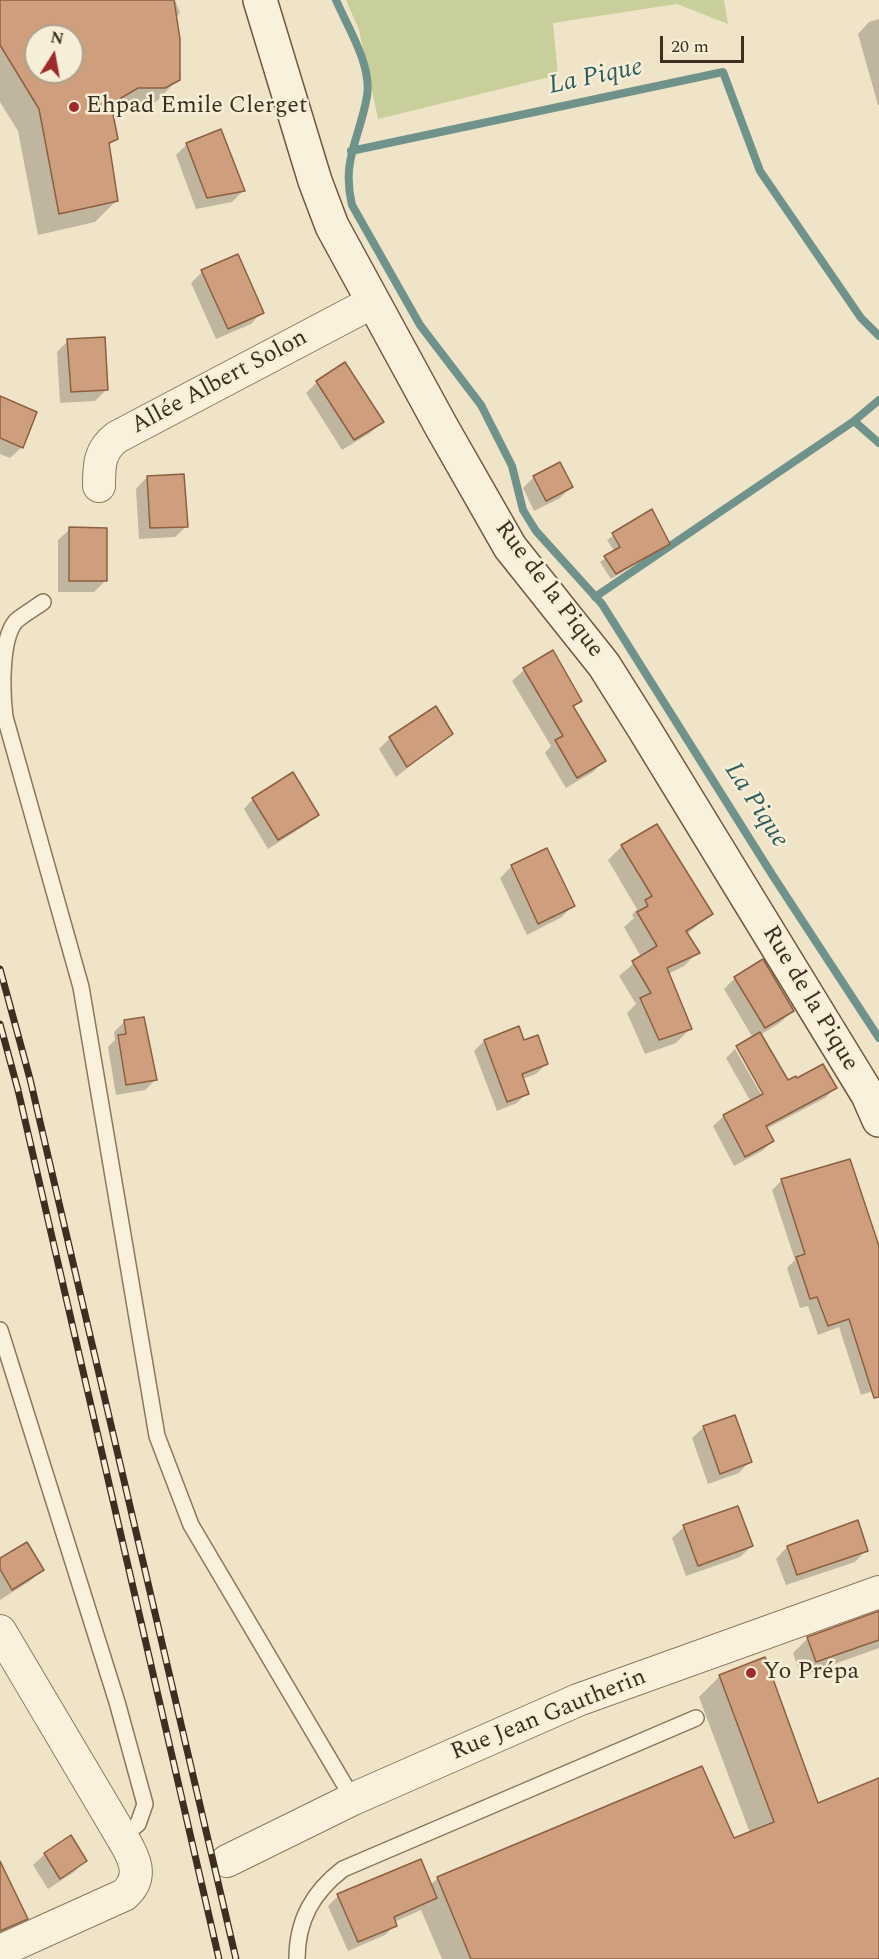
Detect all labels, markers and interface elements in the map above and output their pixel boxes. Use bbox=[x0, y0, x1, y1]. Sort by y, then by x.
north arrow bbox=[24, 24, 84, 84]
scale bar bbox=[663, 24, 747, 62]
text: N bbox=[48, 25, 66, 51]
text: 20 m bbox=[671, 33, 709, 60]
water label: La Pique bbox=[546, 53, 646, 103]
place label: Ehpad Emile Clerget bbox=[86, 93, 307, 121]
marker: Ehpad Emile Clerget bbox=[67, 100, 81, 114]
street label: Allée Albert Solon bbox=[127, 324, 313, 442]
street label: Rue de la Pique bbox=[487, 516, 609, 664]
water label: La Pique bbox=[716, 757, 794, 855]
street label: Rue de la Pique bbox=[754, 921, 864, 1077]
place label: Yo Prépa bbox=[763, 1659, 859, 1687]
street label: Rue Jean Gautherin bbox=[447, 1664, 651, 1768]
marker: Yo Prépa bbox=[744, 1666, 758, 1680]

